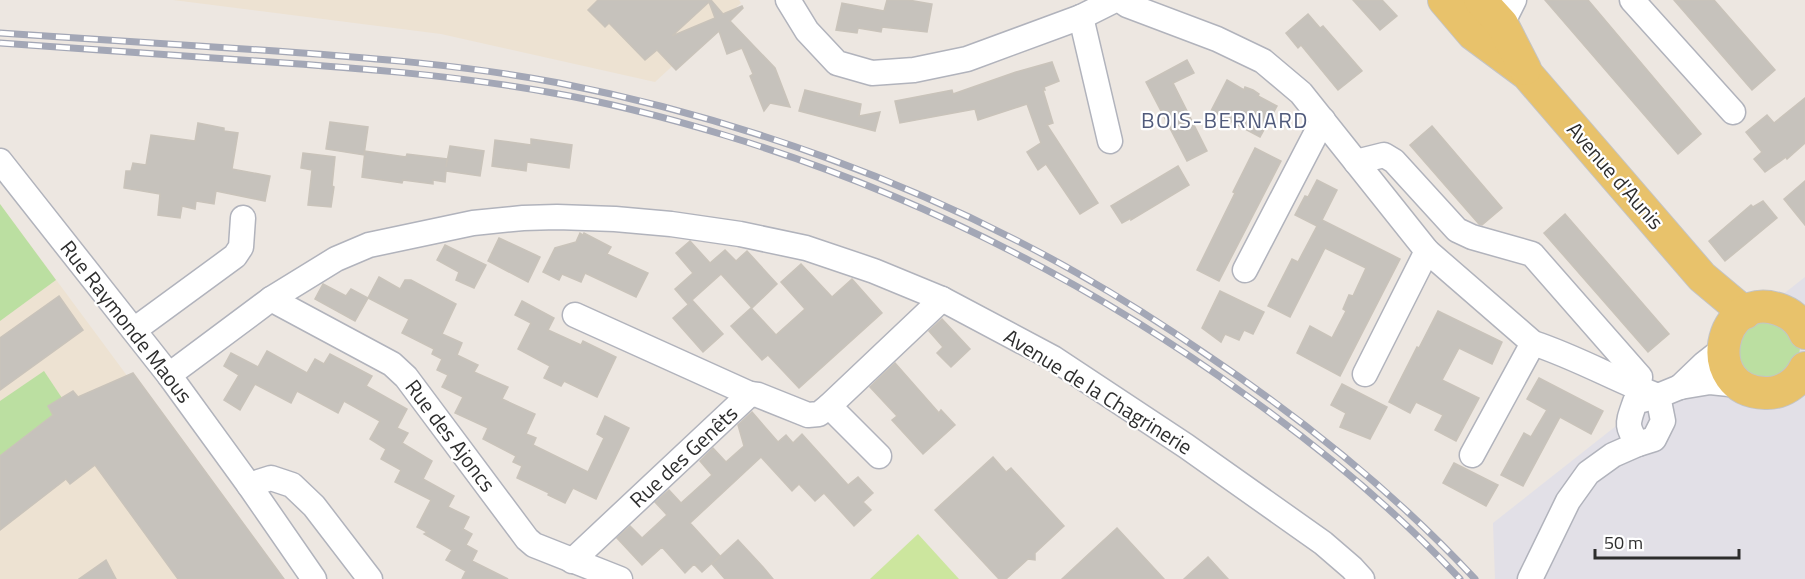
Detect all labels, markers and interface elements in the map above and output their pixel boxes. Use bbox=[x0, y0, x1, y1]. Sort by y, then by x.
district label: BOIS-BERNARD bbox=[1141, 103, 1309, 137]
street label: Avenue d'Aunis bbox=[1560, 114, 1672, 236]
street label: Rue Raymonde Maous bbox=[53, 233, 201, 410]
street label: Avenue de la Chagrinerie bbox=[998, 320, 1199, 462]
street label: Rue des Ajoncs bbox=[398, 372, 504, 498]
street label: Rue des Genêts bbox=[622, 398, 745, 515]
scale bar bbox=[1595, 522, 1739, 560]
text: 50 m bbox=[1604, 529, 1643, 556]

